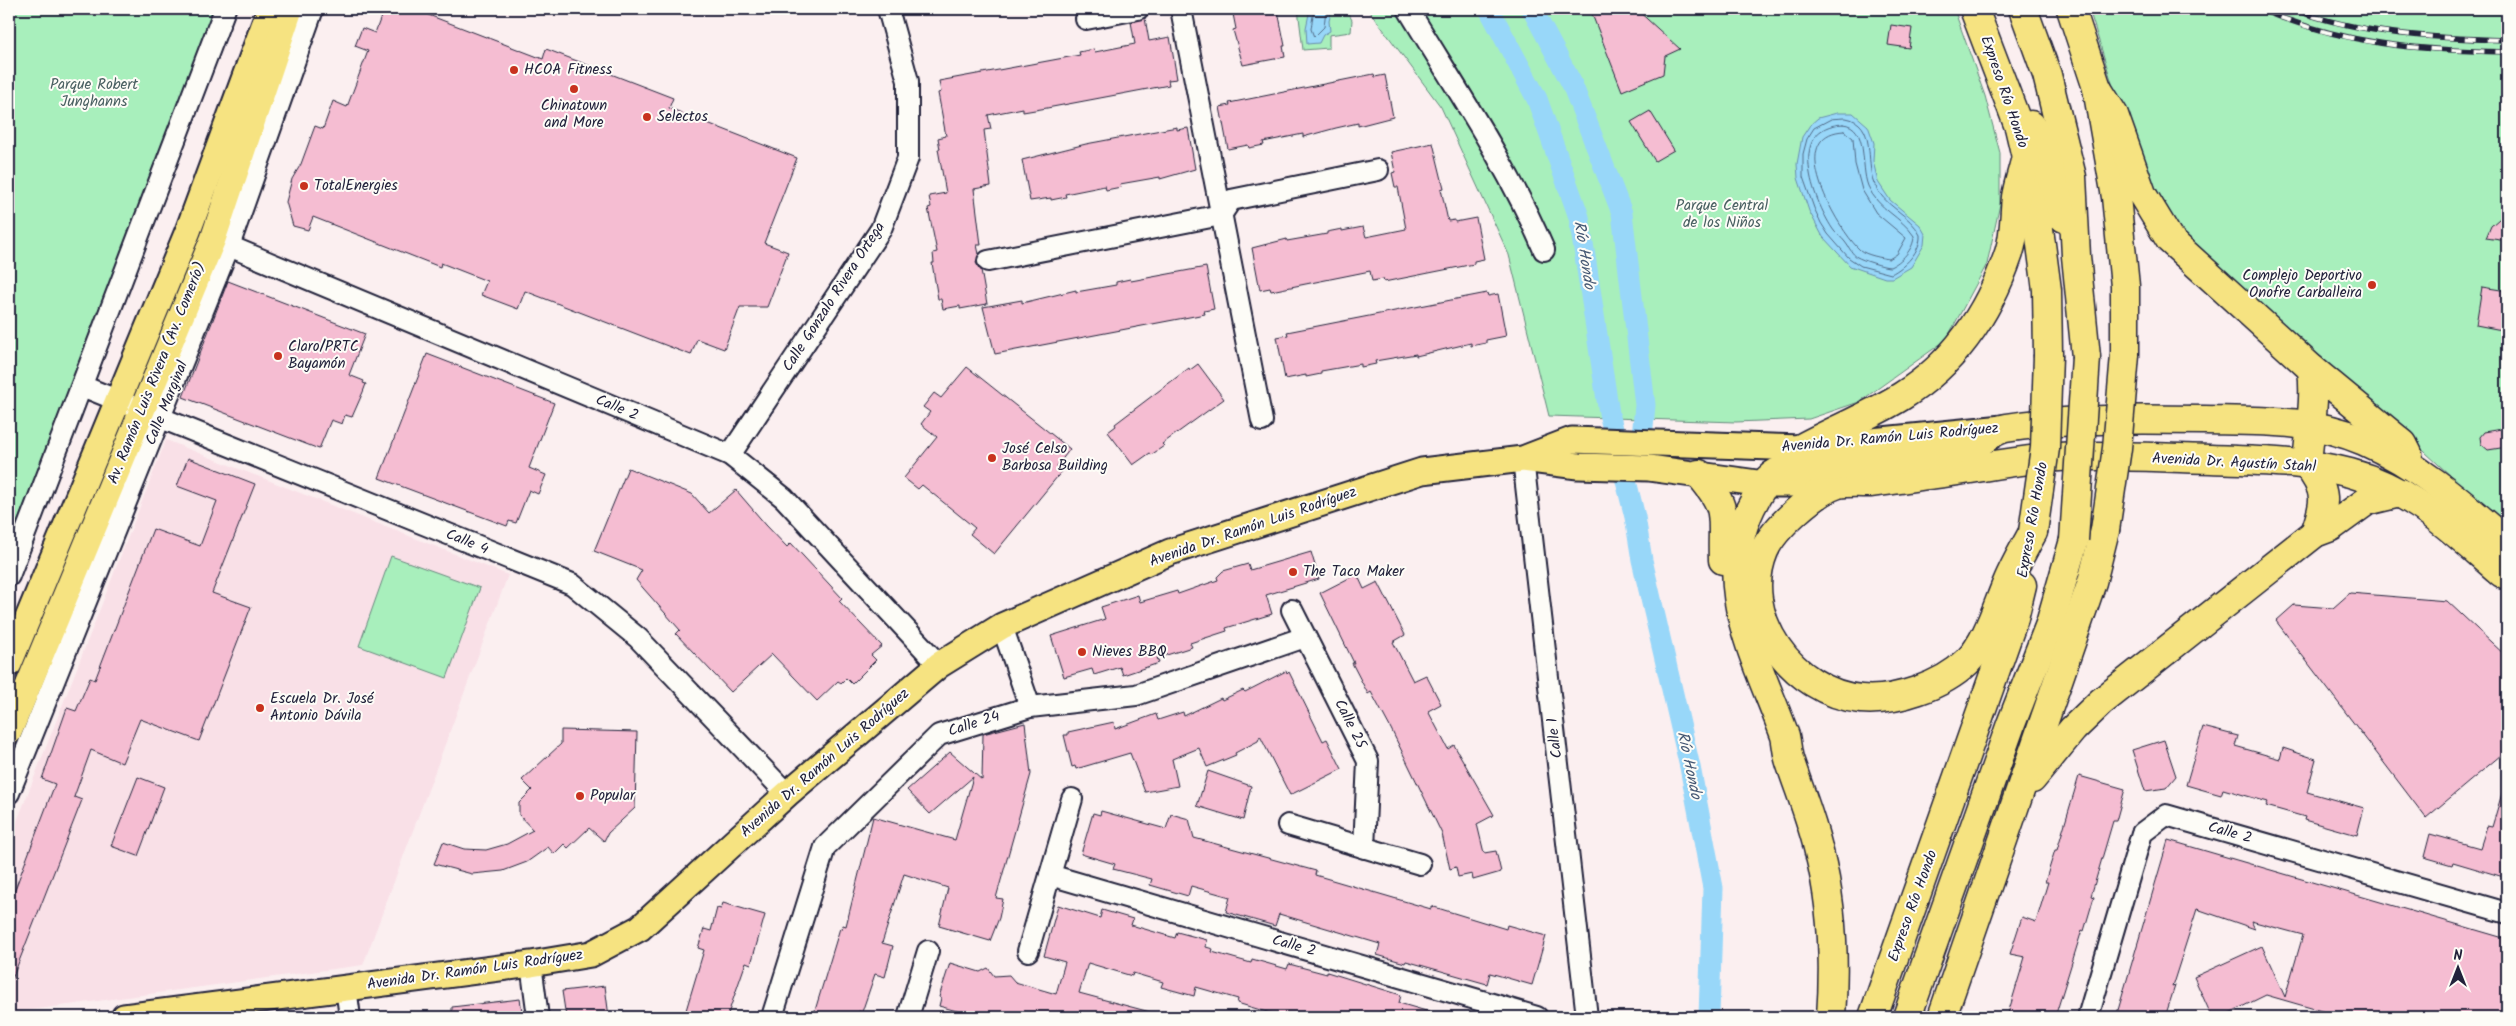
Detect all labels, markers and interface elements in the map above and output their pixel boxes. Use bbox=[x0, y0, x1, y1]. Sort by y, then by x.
street label: Expreso Río Hondo bbox=[1974, 33, 2035, 152]
place label: HCOA Fitness bbox=[524, 58, 613, 82]
marker: HCOA Fitness bbox=[508, 64, 520, 76]
park label: Parque Robert Junghanns bbox=[50, 73, 138, 114]
marker: Chinatown and More bbox=[568, 83, 580, 95]
place label: Chinatown and More bbox=[541, 94, 607, 135]
place label: Selectos bbox=[657, 105, 708, 129]
marker: Selectos bbox=[641, 111, 653, 123]
place label: TotalEnergies bbox=[314, 174, 398, 198]
marker: TotalEnergies bbox=[298, 180, 310, 192]
park label: Parque Central de los Niños bbox=[1676, 194, 1769, 235]
street label: Calle Gonzalo Rivera Ortega bbox=[776, 217, 892, 377]
water label: Río Hondo bbox=[1566, 219, 1602, 293]
street label: Av. Ramón Luis Rivera (Av. Comerío) bbox=[101, 258, 213, 488]
place label: Complejo Deportivo Onofre Carballeira bbox=[2242, 264, 2362, 305]
marker: Complejo Deportivo Onofre Carballeira bbox=[2366, 279, 2378, 291]
place label: Claro/PRTC Bayamón bbox=[288, 335, 359, 376]
marker: Claro/PRTC Bayamón bbox=[272, 350, 284, 362]
street label: Calle Marginal bbox=[139, 357, 195, 449]
street label: Calle 2 bbox=[592, 388, 642, 428]
street label: Avenida Dr. Ramón Luis Rodríguez bbox=[1781, 417, 2000, 459]
place label: José Celso Barbosa Building bbox=[1002, 437, 1108, 478]
street label: Avenida Dr. Agustín Stahl bbox=[2151, 447, 2317, 479]
marker: José Celso Barbosa Building bbox=[986, 452, 998, 464]
street label: Expreso Río Hondo bbox=[2011, 460, 2055, 580]
street label: Avenida Dr. Ramón Luis Rodríguez bbox=[1146, 480, 1360, 574]
street label: Calle 4 bbox=[442, 523, 492, 561]
place label: The Taco Maker bbox=[1303, 560, 1405, 584]
marker: The Taco Maker bbox=[1287, 566, 1299, 578]
place label: Nieves BBQ bbox=[1092, 640, 1167, 664]
marker: Nieves BBQ bbox=[1076, 646, 1088, 658]
street label: Avenida Dr. Ramón Luis Rodríguez bbox=[735, 682, 915, 843]
place label: Escuela Dr. José Antonio Dávila bbox=[270, 687, 375, 728]
street label: Calle 25 bbox=[1327, 695, 1373, 754]
marker: Escuela Dr. José Antonio Dávila bbox=[254, 702, 266, 714]
street label: Calle 24 bbox=[945, 704, 1003, 744]
street label: Calle 1 bbox=[1541, 716, 1569, 760]
water label: Río Hondo bbox=[1670, 729, 1709, 803]
place label: Popular bbox=[590, 784, 636, 808]
marker: Popular bbox=[574, 790, 586, 802]
street label: Calle 2 bbox=[2205, 815, 2255, 851]
street label: Expreso Río Hondo bbox=[1882, 846, 1944, 965]
street label: Calle 2 bbox=[1269, 928, 1319, 964]
street label: Avenida Dr. Ramón Luis Rodríguez bbox=[366, 943, 585, 997]
north arrow bbox=[2434, 944, 2484, 994]
text: N bbox=[2454, 945, 2463, 967]

